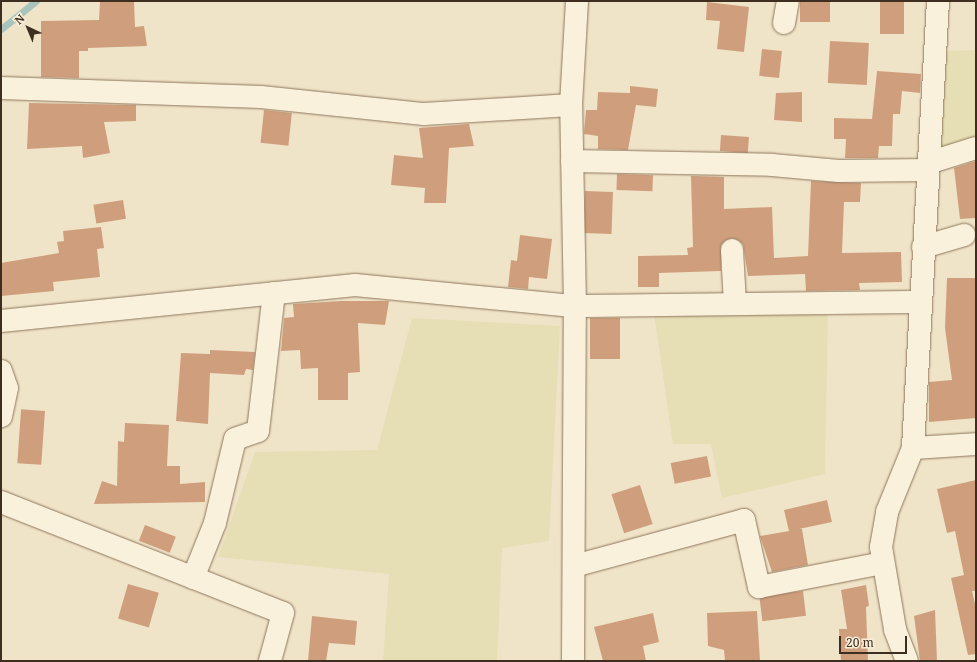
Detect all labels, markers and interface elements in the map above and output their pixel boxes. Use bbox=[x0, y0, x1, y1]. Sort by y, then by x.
north arrow bbox=[8, 8, 48, 48]
text: N bbox=[11, 11, 28, 27]
scale bar bbox=[841, 628, 909, 654]
text: 20 m bbox=[846, 634, 874, 651]

